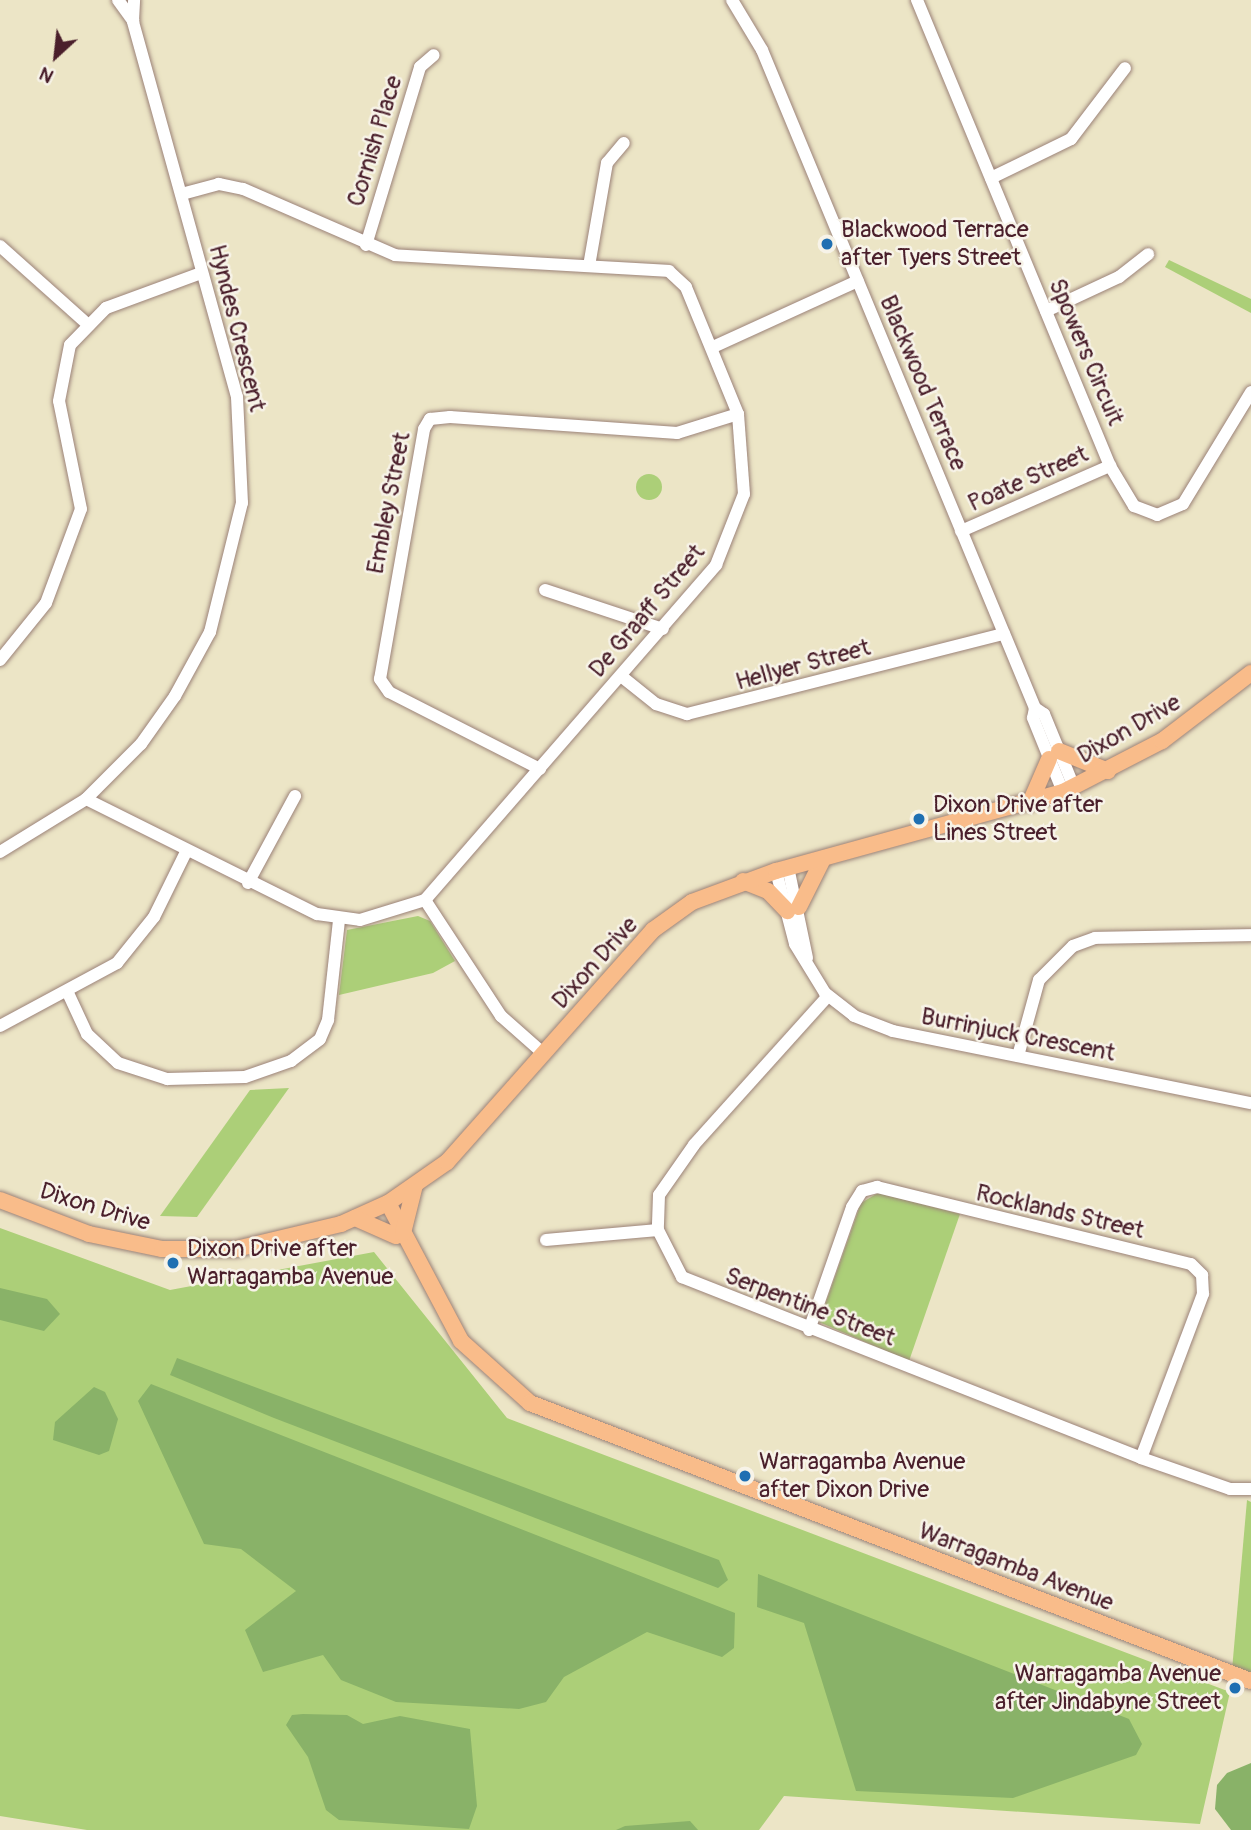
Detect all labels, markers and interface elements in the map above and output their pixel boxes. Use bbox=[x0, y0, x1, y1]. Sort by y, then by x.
north arrow bbox=[21, 21, 91, 91]
text: N bbox=[35, 61, 58, 88]
street label: Cornish Place bbox=[341, 72, 409, 210]
place label: Blackwood Terrace after Tyers Street bbox=[841, 216, 1029, 272]
marker: Blackwood Terrace after Tyers Street bbox=[819, 236, 835, 252]
street label: Hyndes Crescent bbox=[202, 242, 272, 414]
street label: Spowers Circuit bbox=[1042, 274, 1130, 430]
street label: Blackwood Terrace bbox=[873, 291, 973, 475]
street label: Embley Street bbox=[361, 430, 417, 576]
street label: Poate Street bbox=[964, 440, 1092, 518]
street label: De Graaff Street bbox=[583, 539, 711, 683]
street label: Hellyer Street bbox=[733, 633, 873, 697]
street label: Dixon Drive bbox=[1072, 688, 1186, 770]
place label: Dixon Drive after Lines Street bbox=[933, 791, 1103, 847]
marker: Dixon Drive after Lines Street bbox=[911, 811, 927, 827]
street label: Dixon Drive bbox=[546, 911, 644, 1015]
street label: Burrinjuck Crescent bbox=[919, 1002, 1117, 1068]
street label: Dixon Drive bbox=[36, 1177, 154, 1237]
street label: Rocklands Street bbox=[973, 1179, 1147, 1245]
place label: Dixon Drive after Warragamba Avenue bbox=[187, 1235, 393, 1291]
marker: Dixon Drive after Warragamba Avenue bbox=[165, 1255, 181, 1271]
street label: Serpentine Street bbox=[721, 1261, 899, 1353]
place label: Warragamba Avenue after Dixon Drive bbox=[759, 1448, 965, 1504]
marker: Warragamba Avenue after Dixon Drive bbox=[737, 1468, 753, 1484]
street label: Warragamba Avenue bbox=[914, 1517, 1118, 1617]
place label: Warragamba Avenue after Jindabyne Street bbox=[995, 1660, 1221, 1716]
marker: Warragamba Avenue after Jindabyne Street bbox=[1227, 1680, 1243, 1696]

